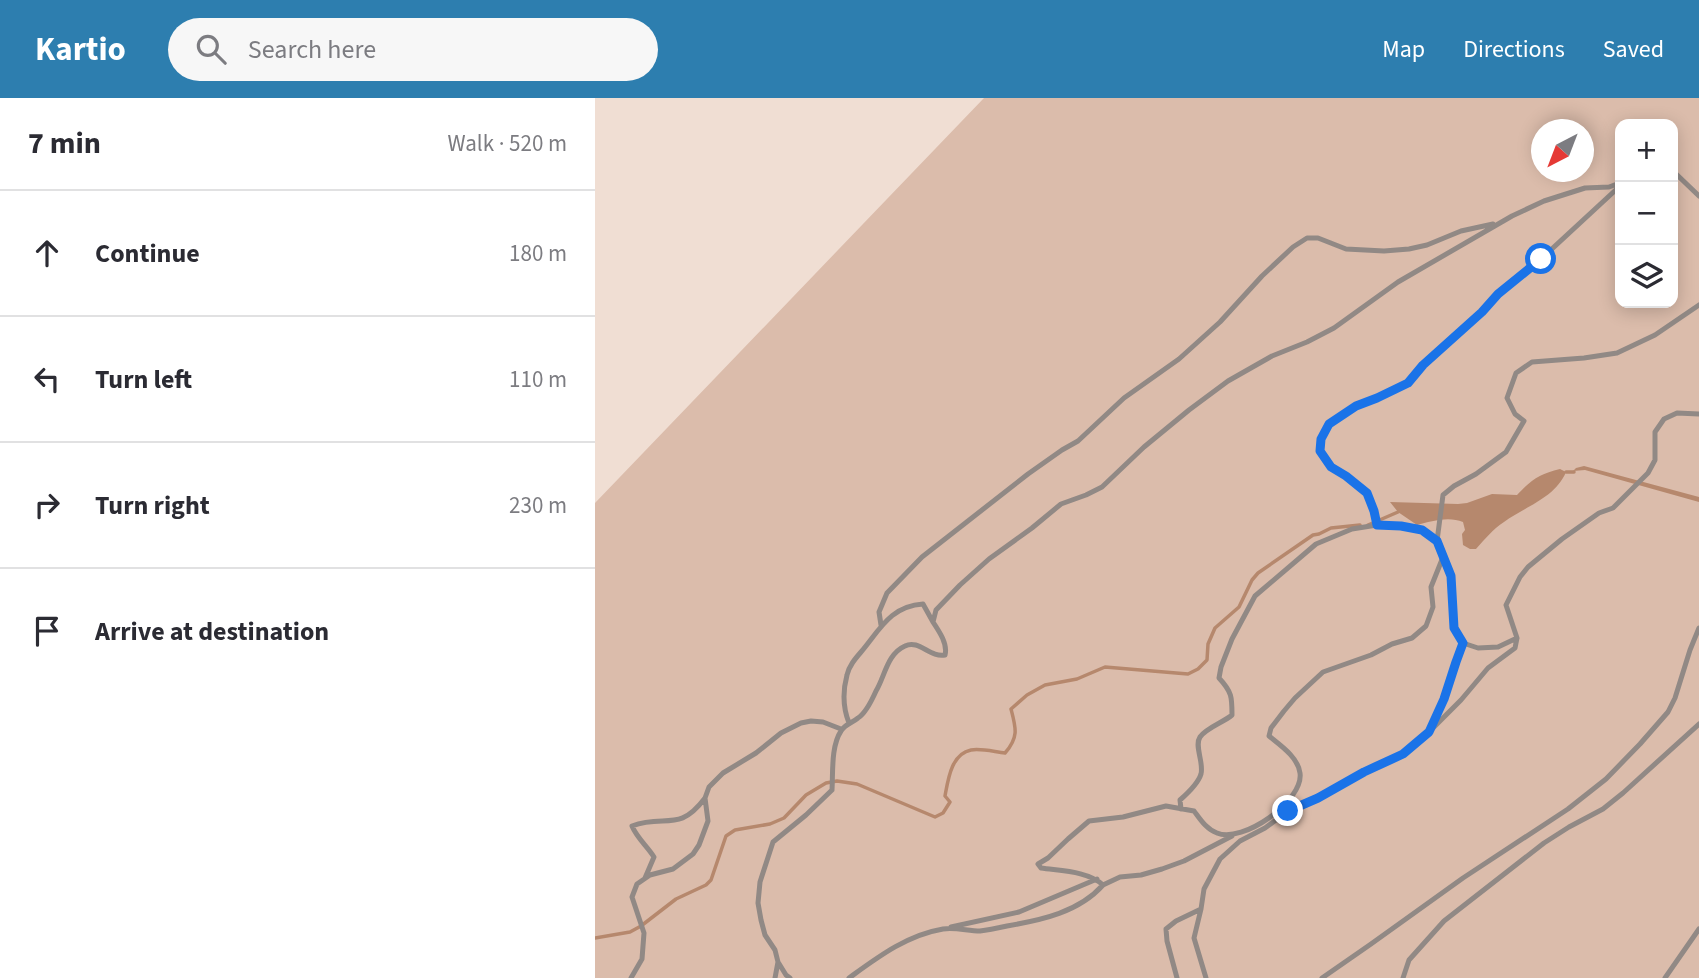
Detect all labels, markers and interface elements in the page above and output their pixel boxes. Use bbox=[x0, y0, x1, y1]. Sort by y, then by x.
search box bbox=[168, 18, 658, 81]
text: Kartio bbox=[35, 26, 126, 73]
icon: search bbox=[192, 30, 230, 68]
text: Search here bbox=[248, 31, 376, 68]
text: Map bbox=[1382, 32, 1425, 67]
text: Directions bbox=[1463, 32, 1565, 67]
text: Saved bbox=[1603, 32, 1664, 67]
north arrow bbox=[1531, 119, 1594, 182]
map controls bbox=[1615, 119, 1678, 308]
button: + bbox=[1615, 119, 1678, 182]
text: 7 min bbox=[28, 122, 101, 165]
text: Walk · 520 m bbox=[448, 127, 567, 160]
button: − bbox=[1615, 182, 1678, 245]
icon: ahead bbox=[28, 234, 66, 272]
text: Continue bbox=[95, 235, 200, 272]
text: 180 m bbox=[509, 237, 567, 270]
route start bbox=[1525, 243, 1556, 274]
button: layers bbox=[1615, 245, 1678, 308]
icon: left bbox=[28, 360, 66, 398]
text: Turn left bbox=[95, 361, 192, 398]
text: 110 m bbox=[509, 363, 567, 396]
icon: right bbox=[28, 486, 66, 524]
text: Turn right bbox=[95, 487, 210, 524]
text: 230 m bbox=[509, 489, 567, 522]
icon: arrive bbox=[28, 612, 66, 650]
text: Arrive at destination bbox=[95, 613, 329, 650]
route end bbox=[1272, 795, 1303, 826]

